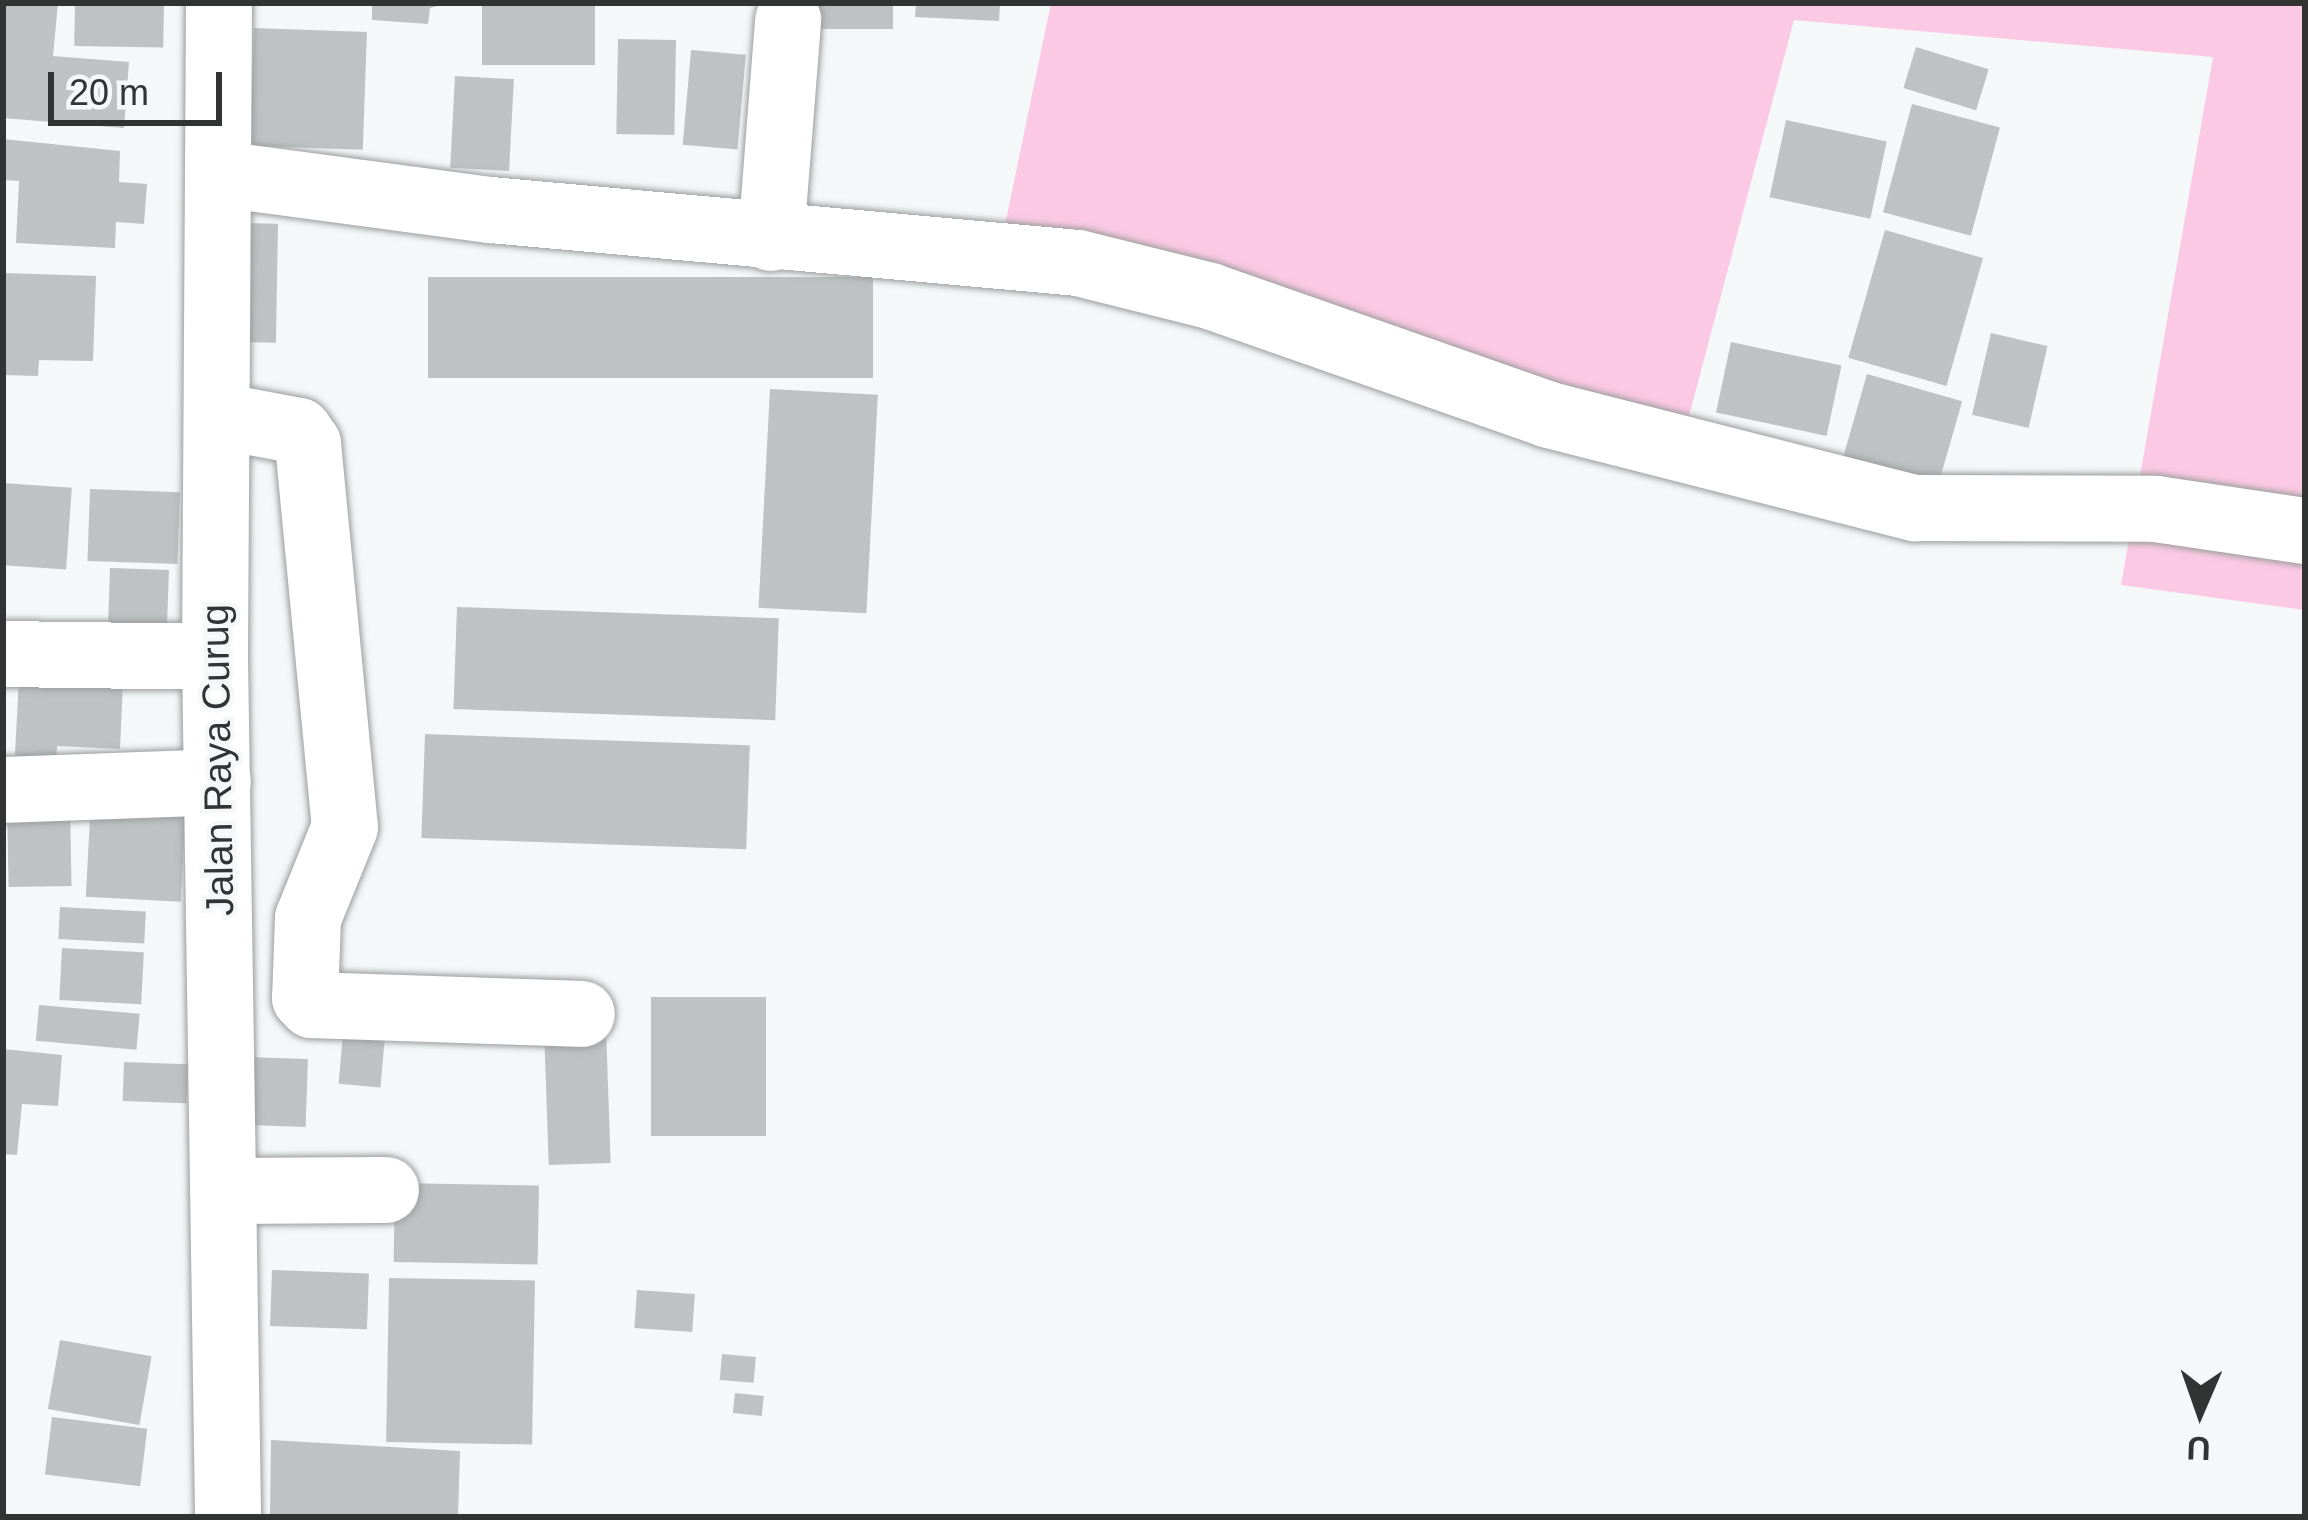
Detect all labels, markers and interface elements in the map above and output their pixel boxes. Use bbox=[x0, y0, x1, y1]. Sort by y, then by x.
scale bar bbox=[54, 48, 228, 122]
text: 20 m bbox=[69, 72, 149, 113]
street label: Jalan Raya Curug bbox=[192, 604, 244, 916]
north arrow bbox=[2140, 1352, 2260, 1472]
text: U bbox=[2186, 1430, 2211, 1467]

